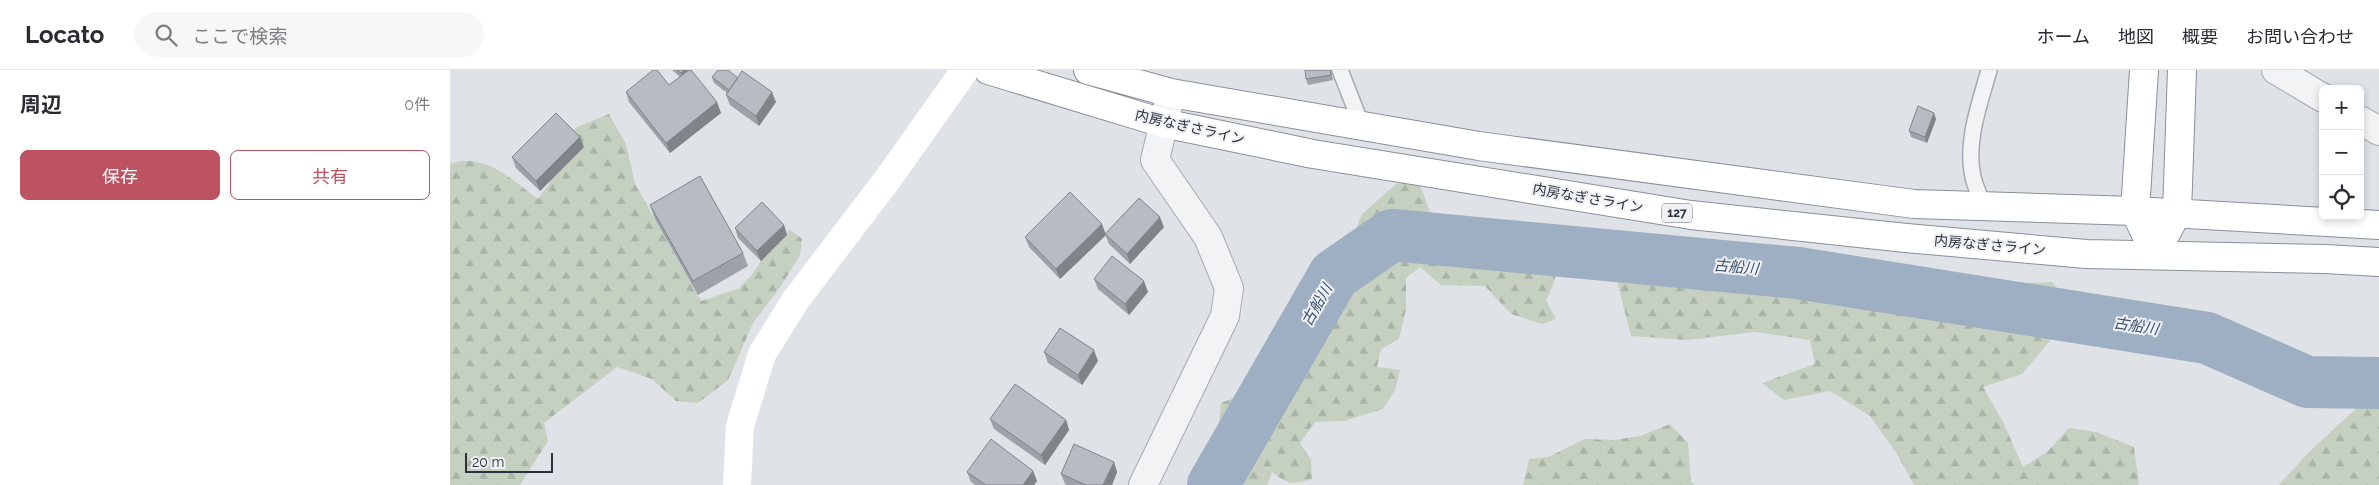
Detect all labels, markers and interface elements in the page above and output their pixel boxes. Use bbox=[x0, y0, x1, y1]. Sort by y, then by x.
search box bbox=[134, 12, 484, 57]
text: Locato bbox=[25, 20, 104, 49]
icon: search bbox=[152, 21, 180, 49]
text: ここで検索 bbox=[192, 25, 287, 47]
text: ホーム bbox=[2037, 26, 2090, 47]
text: 地図 bbox=[2118, 26, 2154, 47]
text: 概要 bbox=[2182, 26, 2218, 47]
text: お問い合わせ bbox=[2246, 26, 2354, 47]
map controls bbox=[2319, 85, 2364, 220]
button: + bbox=[2319, 85, 2364, 130]
text: 周辺 bbox=[20, 92, 62, 117]
text: 0件 bbox=[404, 95, 430, 114]
street label: 内房なぎさライン bbox=[1134, 107, 1246, 147]
button: − bbox=[2319, 130, 2364, 175]
button: 保存 bbox=[20, 150, 220, 200]
button: 共有 bbox=[230, 150, 430, 200]
button: locate bbox=[2319, 175, 2364, 220]
street label: 内房なぎさライン bbox=[1531, 180, 1645, 216]
road number: 127 bbox=[1662, 204, 1692, 222]
street label: 内房なぎさライン bbox=[1934, 232, 2046, 258]
water label: 古船川 bbox=[1713, 256, 1761, 278]
water label: 古船川 bbox=[1298, 279, 1337, 329]
water label: 古船川 bbox=[2112, 314, 2162, 339]
scale bar bbox=[465, 450, 552, 473]
text: 20 m bbox=[472, 454, 504, 470]

